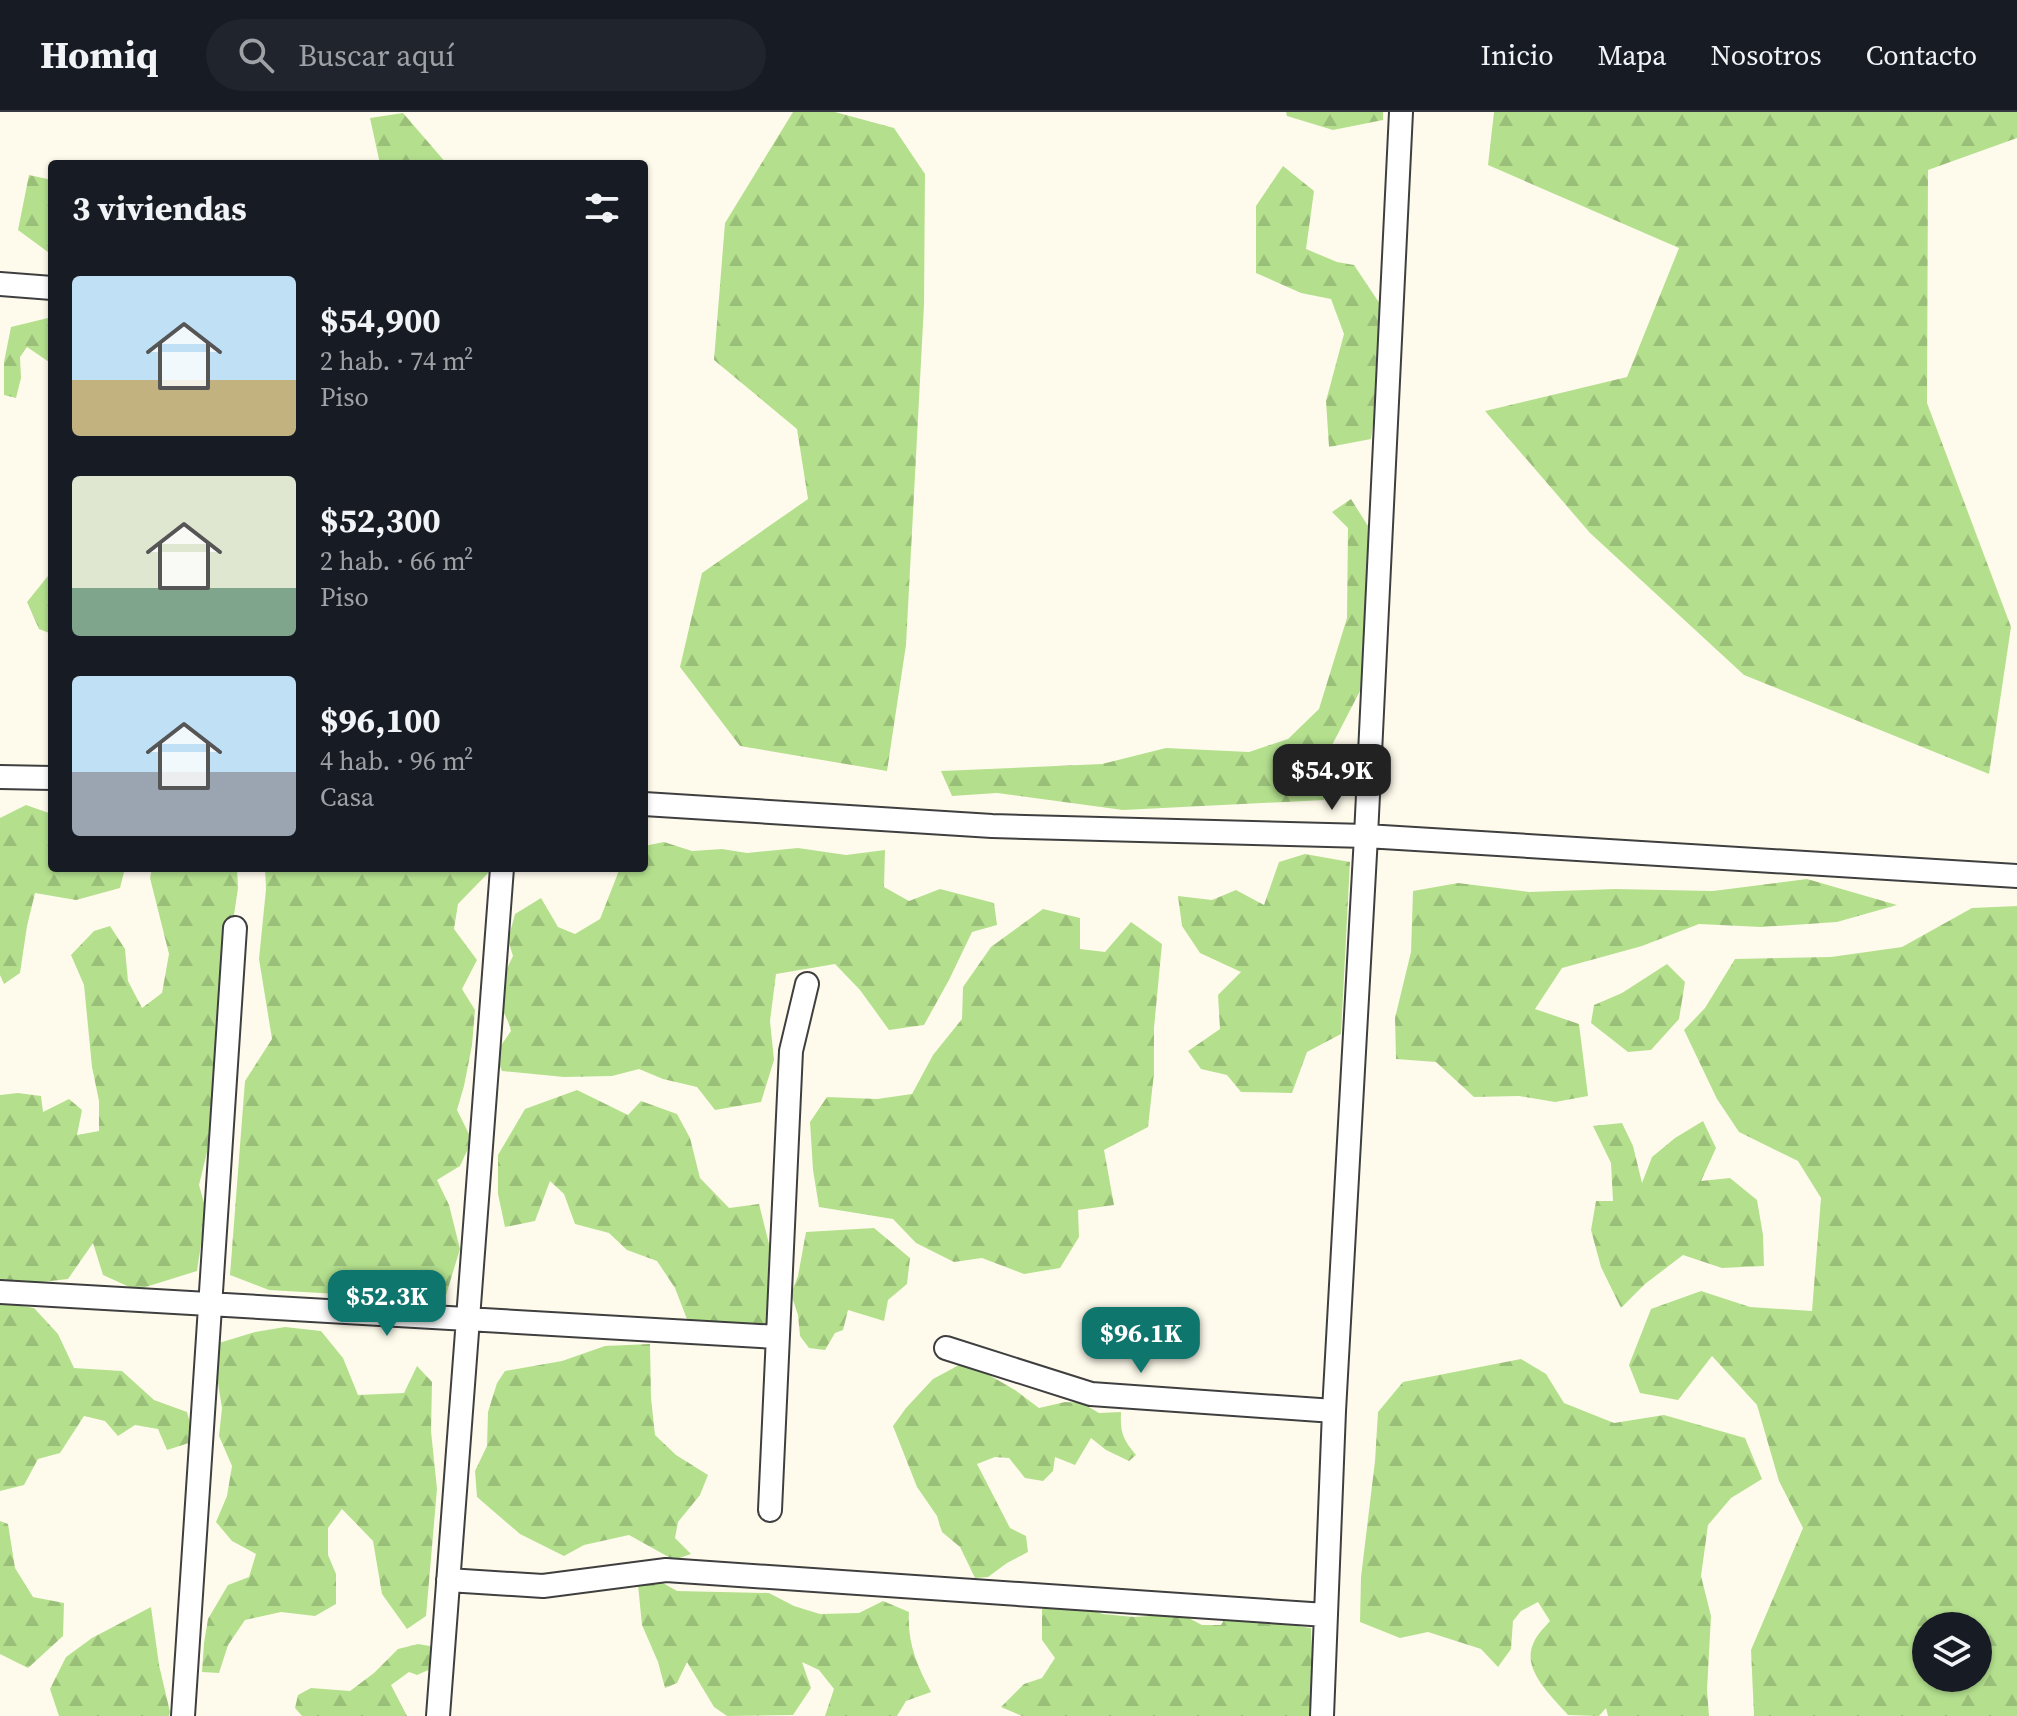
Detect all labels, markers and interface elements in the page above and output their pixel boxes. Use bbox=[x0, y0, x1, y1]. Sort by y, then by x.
search box bbox=[206, 19, 766, 91]
text: Homiq bbox=[40, 29, 158, 81]
icon: search bbox=[234, 33, 278, 77]
text: Buscar aquí bbox=[298, 35, 455, 76]
text: Inicio bbox=[1481, 36, 1554, 74]
text: Mapa bbox=[1598, 36, 1667, 74]
text: Nosotros bbox=[1711, 36, 1822, 74]
text: Contacto bbox=[1866, 36, 1977, 74]
text: 3 viviendas bbox=[72, 185, 247, 231]
icon: filters bbox=[580, 186, 624, 230]
text: $54,900 bbox=[320, 297, 441, 343]
icon: home bbox=[136, 308, 232, 404]
text: 2 hab. · 74 m² bbox=[320, 343, 473, 379]
text: Piso bbox=[320, 379, 369, 415]
text: $52,300 bbox=[320, 497, 441, 543]
icon: home bbox=[136, 508, 232, 604]
text: 2 hab. · 66 m² bbox=[320, 543, 473, 579]
text: Piso bbox=[320, 579, 369, 615]
text: $96,100 bbox=[320, 697, 441, 743]
icon: home bbox=[136, 708, 232, 804]
text: 4 hab. · 96 m² bbox=[320, 743, 473, 779]
pin: $54.9K bbox=[1267, 744, 1397, 812]
text: $54.9K bbox=[1291, 752, 1373, 788]
text: Casa bbox=[320, 779, 374, 815]
pin: $52.3K bbox=[322, 1270, 452, 1338]
text: $52.3K bbox=[346, 1278, 428, 1314]
pin: $96.1K bbox=[1076, 1307, 1206, 1375]
text: $96.1K bbox=[1100, 1315, 1182, 1351]
map controls bbox=[1912, 1612, 1992, 1692]
button: layers bbox=[1912, 1612, 1992, 1692]

